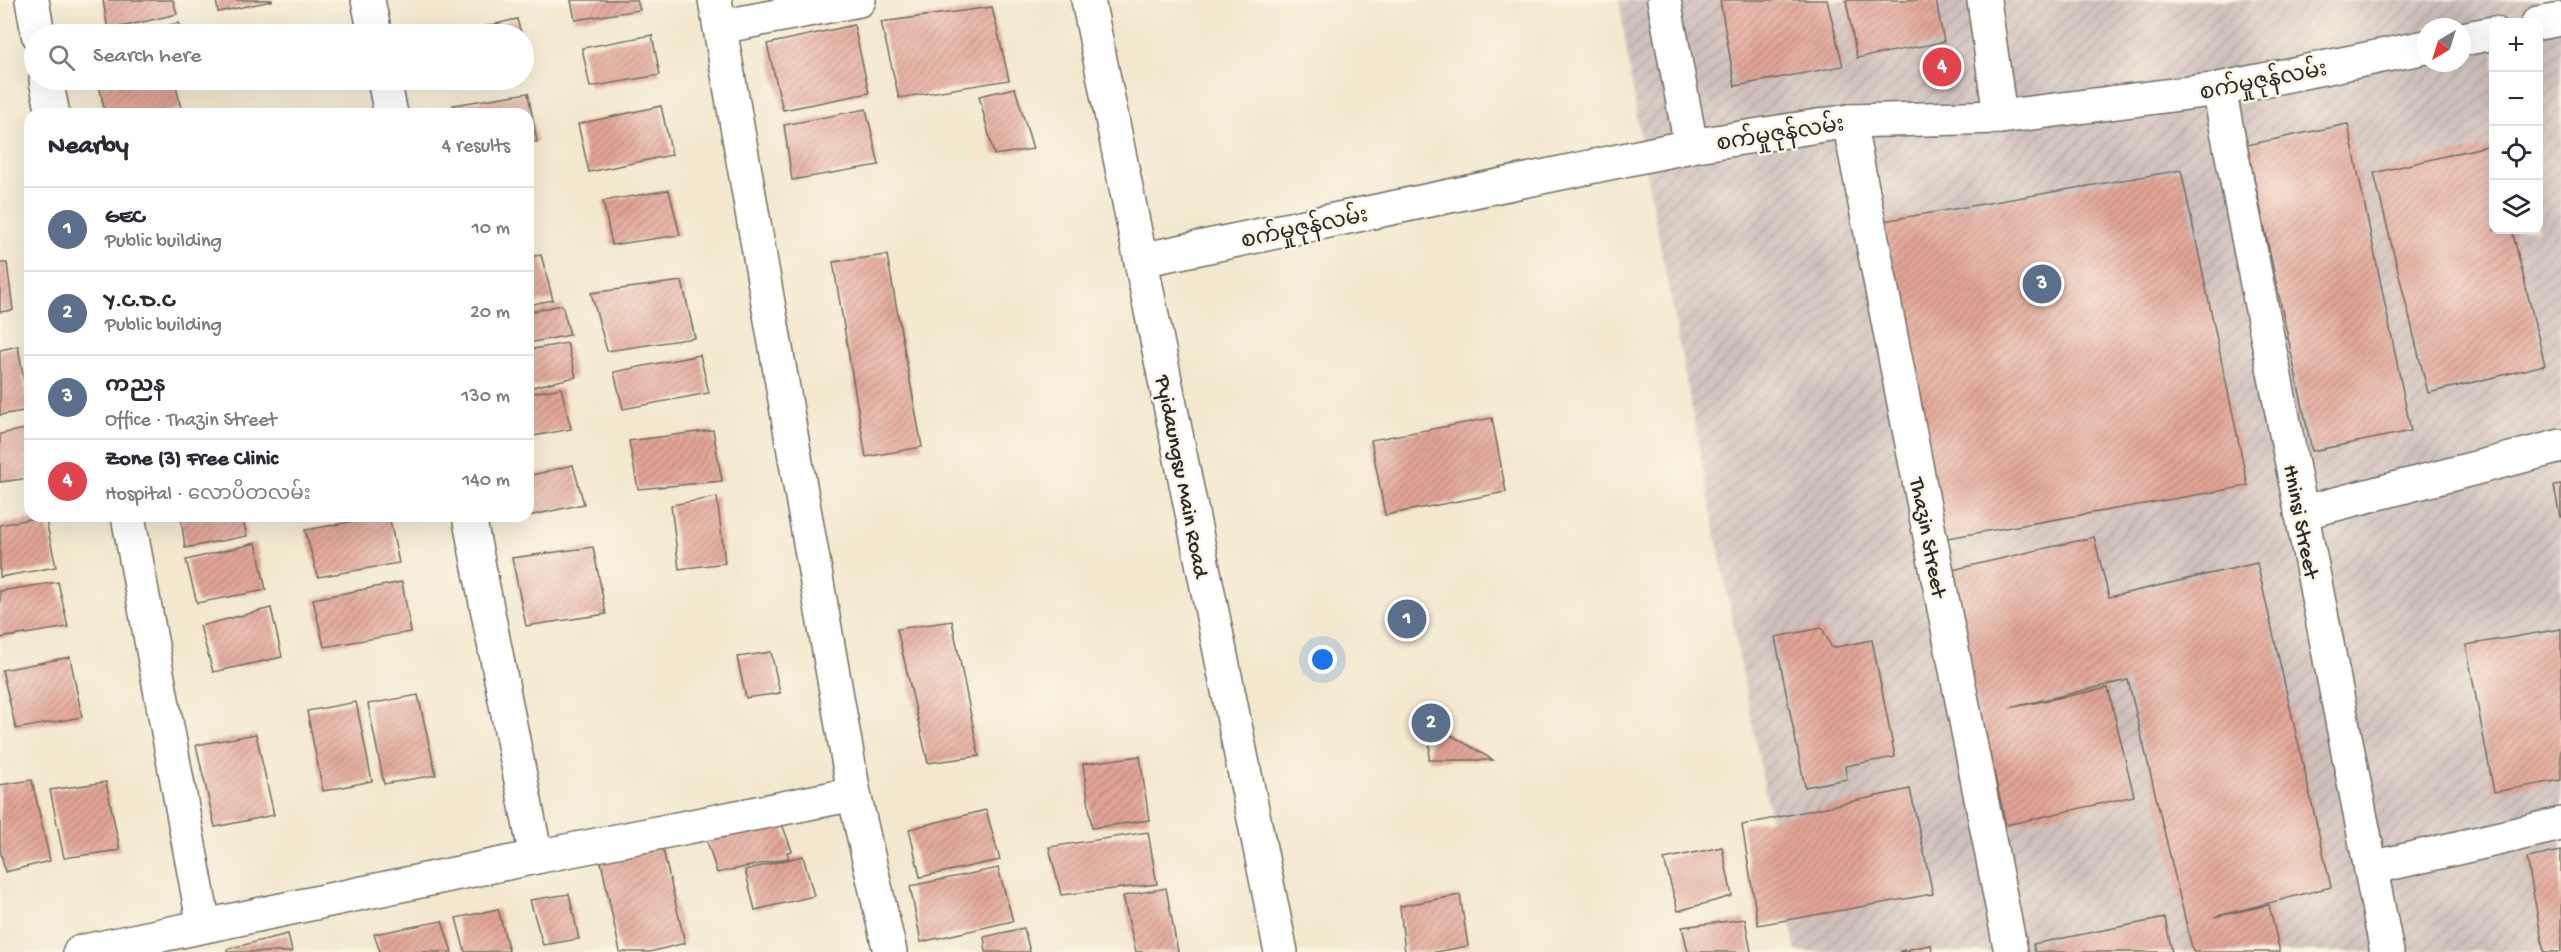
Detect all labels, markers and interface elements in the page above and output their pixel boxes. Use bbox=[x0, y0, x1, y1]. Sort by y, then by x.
north arrow bbox=[2417, 18, 2471, 72]
map controls bbox=[2489, 18, 2543, 234]
button: + bbox=[2489, 18, 2543, 72]
search box bbox=[24, 24, 534, 90]
icon: search bbox=[45, 41, 78, 74]
text: Search here bbox=[93, 44, 201, 70]
pin: 4 bbox=[1922, 44, 1962, 90]
street label: စက်မှုဇုန်လမ်း bbox=[2197, 52, 2330, 109]
button: − bbox=[2489, 72, 2543, 126]
street label: စက်မှုဇုန်လမ်း bbox=[1714, 107, 1847, 160]
button: locate bbox=[2489, 126, 2543, 180]
text: Nearby bbox=[48, 132, 129, 163]
text: 4 results bbox=[442, 136, 510, 159]
button: layers bbox=[2489, 180, 2543, 234]
street label: စက်မှုဇုန်လမ်း bbox=[1238, 198, 1371, 257]
text: GEC bbox=[105, 205, 145, 231]
text: 1 bbox=[63, 218, 72, 241]
text: 10 m bbox=[472, 218, 510, 241]
text: Public building bbox=[105, 231, 222, 254]
pin: 3 bbox=[2022, 262, 2062, 306]
text: Y.C.D.C bbox=[105, 289, 174, 315]
text: 2 bbox=[63, 302, 72, 325]
text: 20 m bbox=[470, 302, 510, 325]
text: Public building bbox=[105, 315, 222, 338]
street label: Pyidaungsu Main Road bbox=[1147, 372, 1213, 582]
text: ကညန bbox=[105, 374, 166, 400]
text: 3 bbox=[62, 386, 73, 409]
text: 130 m bbox=[461, 386, 510, 409]
text: Office · Thazin Street bbox=[105, 410, 277, 433]
text: Zone (3) Free Clinic bbox=[105, 447, 278, 473]
street label: Hninsi Street bbox=[2275, 463, 2323, 583]
text: 4 bbox=[63, 470, 72, 493]
text: 140 m bbox=[462, 470, 510, 493]
street label: Thazin Street bbox=[1901, 474, 1951, 602]
text: Hospital · လောပိတလမ်း bbox=[105, 484, 311, 507]
pin: 1 bbox=[1388, 596, 1426, 642]
your location bbox=[1308, 645, 1337, 674]
pin: 2 bbox=[1412, 700, 1450, 746]

